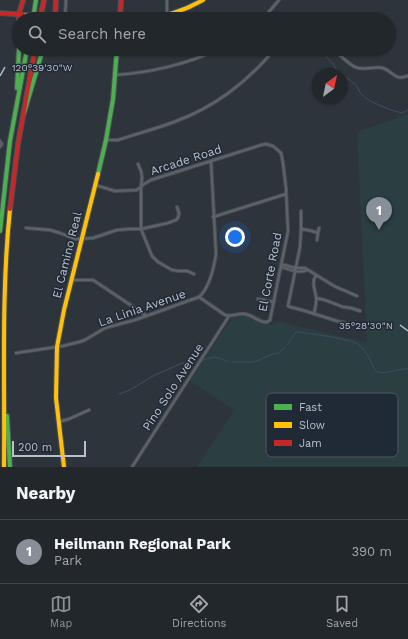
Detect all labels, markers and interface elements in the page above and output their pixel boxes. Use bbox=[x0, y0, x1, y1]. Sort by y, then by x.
search box bbox=[12, 12, 396, 56]
icon: search bbox=[26, 23, 48, 45]
text: Search here bbox=[58, 25, 146, 43]
text: 120°39'30"W bbox=[12, 62, 73, 73]
north arrow bbox=[312, 68, 348, 104]
street label: Arcade Road bbox=[149, 142, 223, 178]
pin: 1 bbox=[366, 197, 392, 230]
street label: El Camino Real bbox=[49, 210, 85, 300]
your location bbox=[225, 227, 245, 247]
street label: El Corte Road bbox=[255, 231, 285, 313]
street label: La Linia Avenue bbox=[97, 286, 188, 329]
text: 35°28'30"N bbox=[339, 320, 393, 331]
street label: Pino Solo Avenue bbox=[140, 341, 206, 433]
legend bbox=[266, 393, 398, 457]
text: Fast bbox=[299, 401, 322, 414]
text: Slow bbox=[299, 419, 325, 432]
text: Jam bbox=[299, 437, 322, 450]
scale bar bbox=[12, 439, 86, 458]
text: 200 m bbox=[18, 441, 52, 454]
text: Nearby bbox=[16, 483, 75, 503]
text: Heilmann Regional Park bbox=[54, 535, 231, 553]
text: 1 bbox=[26, 544, 32, 559]
text: 390 m bbox=[351, 544, 392, 559]
text: Park bbox=[54, 553, 82, 568]
tab: Map bbox=[50, 593, 72, 630]
tab: Directions bbox=[172, 593, 226, 630]
tab: Saved bbox=[326, 593, 358, 630]

